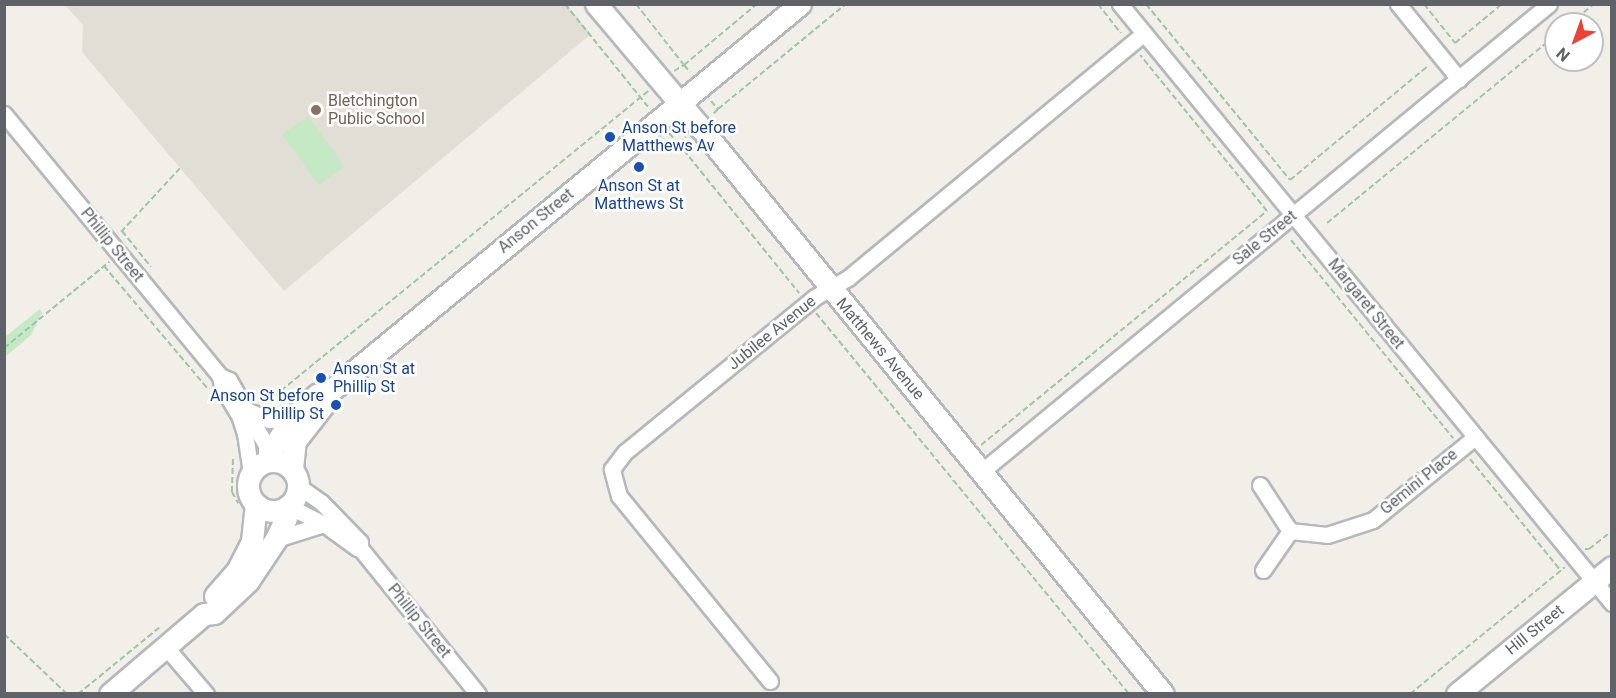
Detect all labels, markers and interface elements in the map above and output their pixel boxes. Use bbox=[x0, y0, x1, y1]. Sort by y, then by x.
north arrow bbox=[1544, 12, 1604, 72]
text: N bbox=[1553, 44, 1574, 65]
place label: Bletchington Public School bbox=[328, 91, 425, 129]
marker: Bletchington Public School bbox=[309, 103, 323, 117]
place label: Anson St before Matthews Av bbox=[622, 118, 736, 156]
marker: Anson St before Matthews Av bbox=[603, 130, 617, 144]
marker: Anson St at Matthews St bbox=[632, 160, 646, 174]
place label: Anson St at Matthews St bbox=[594, 176, 684, 214]
street label: Anson Street bbox=[494, 185, 578, 257]
street label: Phillip Street bbox=[76, 204, 148, 286]
street label: Sale Street bbox=[1229, 206, 1301, 270]
street label: Margaret Street bbox=[1324, 255, 1408, 353]
street label: Jubilee Avenue bbox=[724, 292, 820, 374]
street label: Matthews Avenue bbox=[832, 294, 928, 404]
place label: Anson St at Phillip St bbox=[333, 359, 415, 397]
marker: Anson St at Phillip St bbox=[314, 371, 328, 385]
place label: Anson St before Phillip St bbox=[210, 386, 324, 424]
marker: Anson St before Phillip St bbox=[329, 398, 343, 412]
street label: Gemini Place bbox=[1377, 445, 1461, 519]
street label: Phillip Street bbox=[383, 580, 455, 662]
street label: Hill Street bbox=[1502, 601, 1568, 659]

